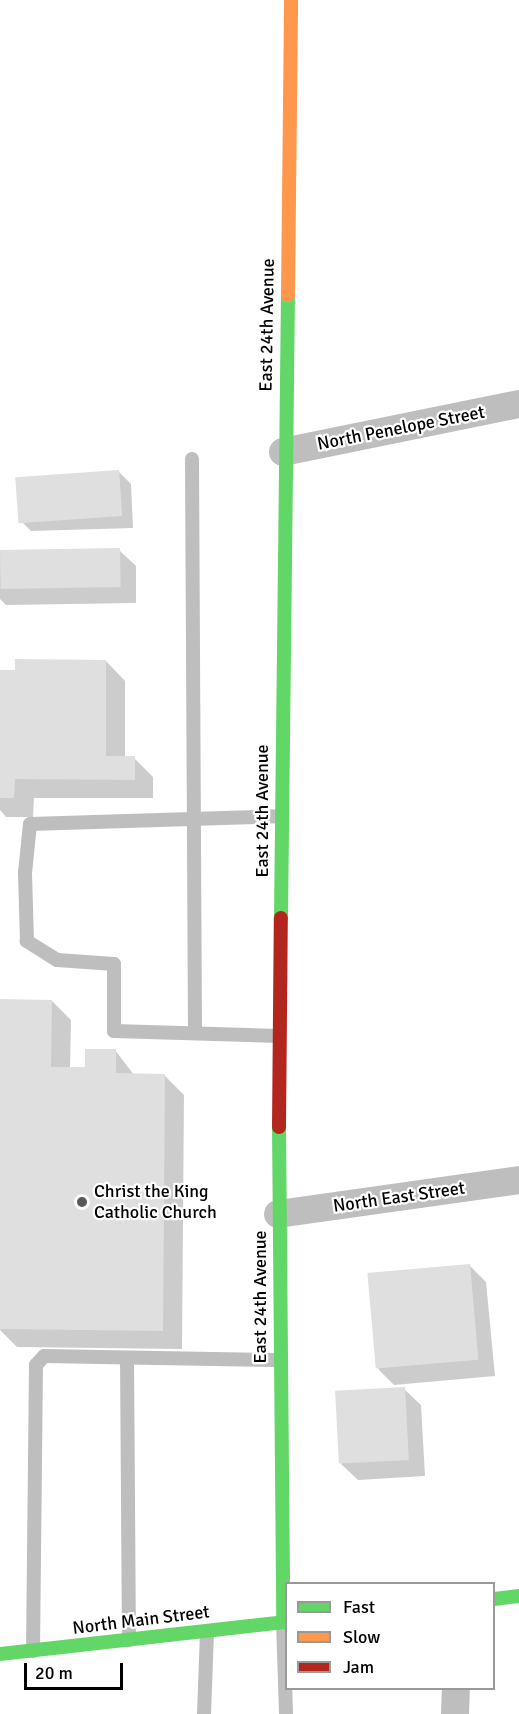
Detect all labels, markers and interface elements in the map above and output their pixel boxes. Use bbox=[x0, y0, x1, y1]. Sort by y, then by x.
street label: East 24th Avenue bbox=[255, 258, 279, 392]
street label: North Penelope Street bbox=[315, 401, 487, 455]
street label: East 24th Avenue bbox=[251, 744, 273, 878]
street label: North East Street bbox=[332, 1177, 466, 1217]
place label: Christ the King Catholic Church bbox=[94, 1181, 217, 1224]
marker: Christ the King Catholic Church bbox=[75, 1195, 89, 1209]
street label: East 24th Avenue bbox=[249, 1230, 271, 1364]
legend bbox=[285, 1582, 495, 1690]
text: Fast bbox=[343, 1596, 375, 1618]
street label: North Main Street bbox=[71, 1601, 211, 1639]
text: Slow bbox=[343, 1626, 380, 1648]
scale bar bbox=[27, 1651, 126, 1689]
text: Jam bbox=[343, 1656, 374, 1678]
text: 20 m bbox=[35, 1662, 73, 1684]

